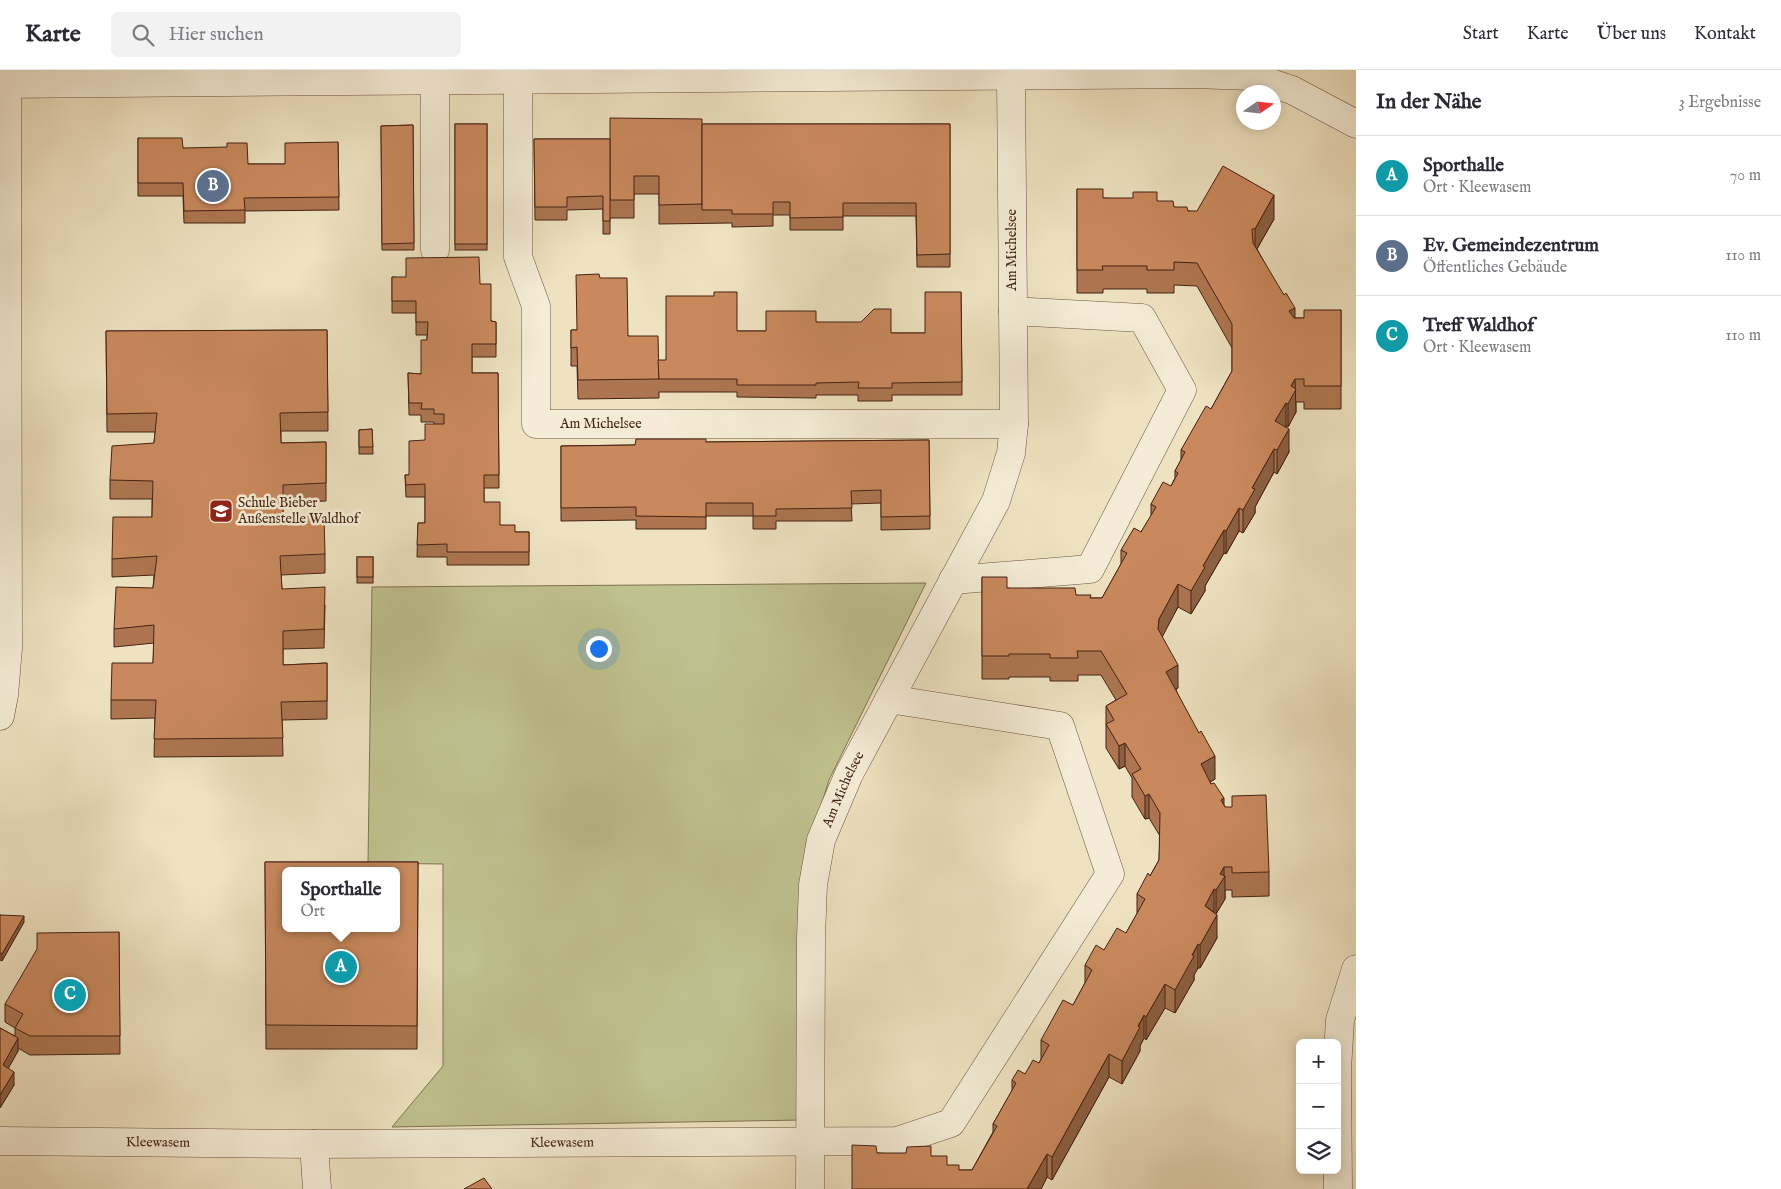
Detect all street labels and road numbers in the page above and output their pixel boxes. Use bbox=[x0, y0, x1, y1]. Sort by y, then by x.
street label: Am Michelsee bbox=[1003, 209, 1021, 292]
street label: Am Michelsee bbox=[559, 415, 642, 433]
street label: Am Michelsee bbox=[818, 748, 869, 831]
street label: Kleewasem bbox=[126, 1133, 190, 1152]
street label: Kleewasem bbox=[530, 1134, 594, 1152]

